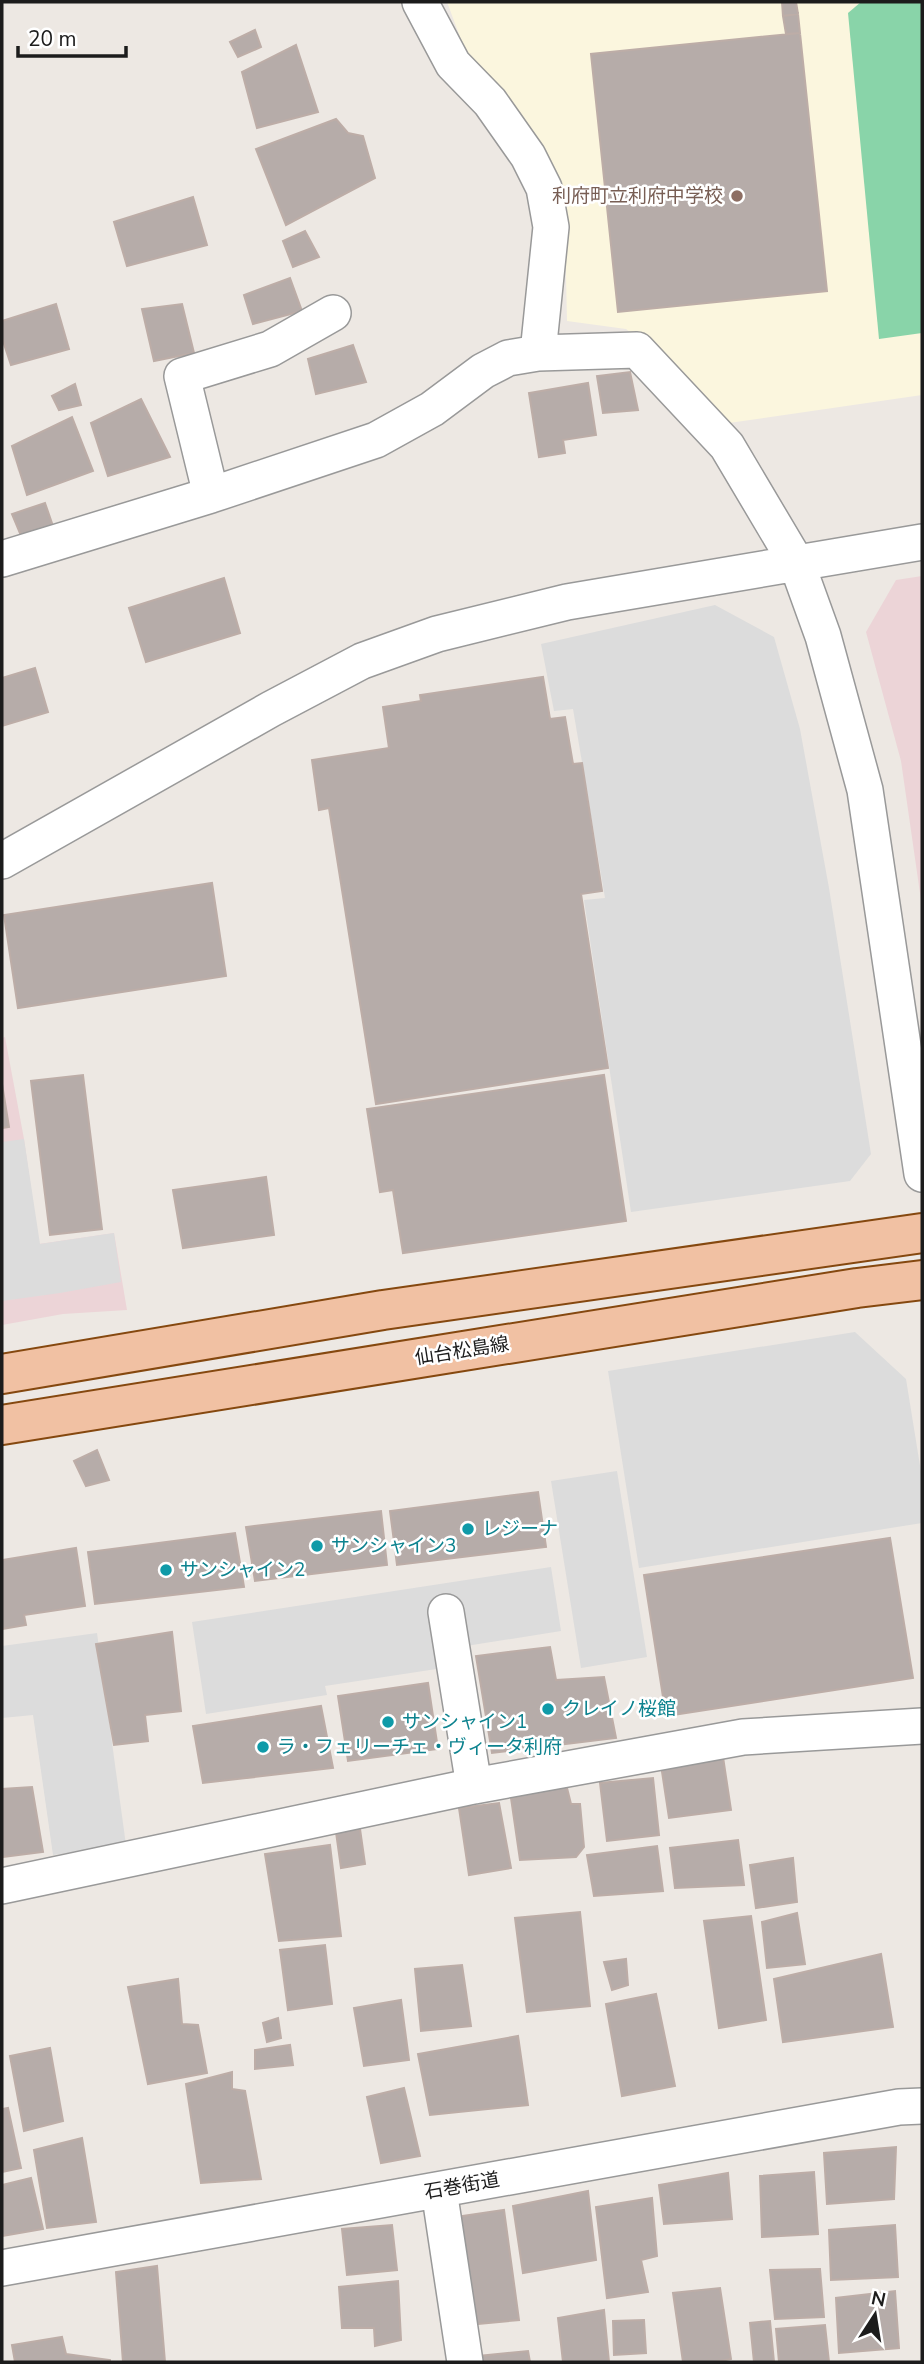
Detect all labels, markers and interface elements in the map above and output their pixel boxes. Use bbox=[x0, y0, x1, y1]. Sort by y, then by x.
scale bar bbox=[18, 14, 126, 58]
text: 20 m bbox=[28, 25, 77, 53]
place label: 利府町立利府中学校 bbox=[552, 183, 723, 209]
marker: 利府町立利府中学校 bbox=[729, 188, 745, 204]
street label: 仙台松島線 bbox=[413, 1331, 511, 1371]
place label: レジーナ bbox=[482, 1516, 558, 1542]
marker: レジーナ bbox=[460, 1521, 476, 1537]
place label: サンシャイン3 bbox=[331, 1533, 456, 1559]
marker: サンシャイン3 bbox=[309, 1538, 325, 1554]
place label: サンシャイン2 bbox=[180, 1557, 305, 1583]
marker: サンシャイン2 bbox=[158, 1562, 174, 1578]
place label: クレイノ桜館 bbox=[562, 1696, 676, 1722]
marker: クレイノ桜館 bbox=[540, 1701, 556, 1717]
place label: サンシャイン1 bbox=[402, 1709, 527, 1735]
marker: サンシャイン1 bbox=[380, 1714, 396, 1730]
place label: ラ・フェリーチェ・ヴィータ利府 bbox=[277, 1734, 562, 1760]
marker: ラ・フェリーチェ・ヴィータ利府 bbox=[255, 1739, 271, 1755]
street label: 石巻街道 bbox=[422, 2167, 502, 2205]
north arrow bbox=[840, 2280, 910, 2350]
text: N bbox=[869, 2285, 888, 2314]

